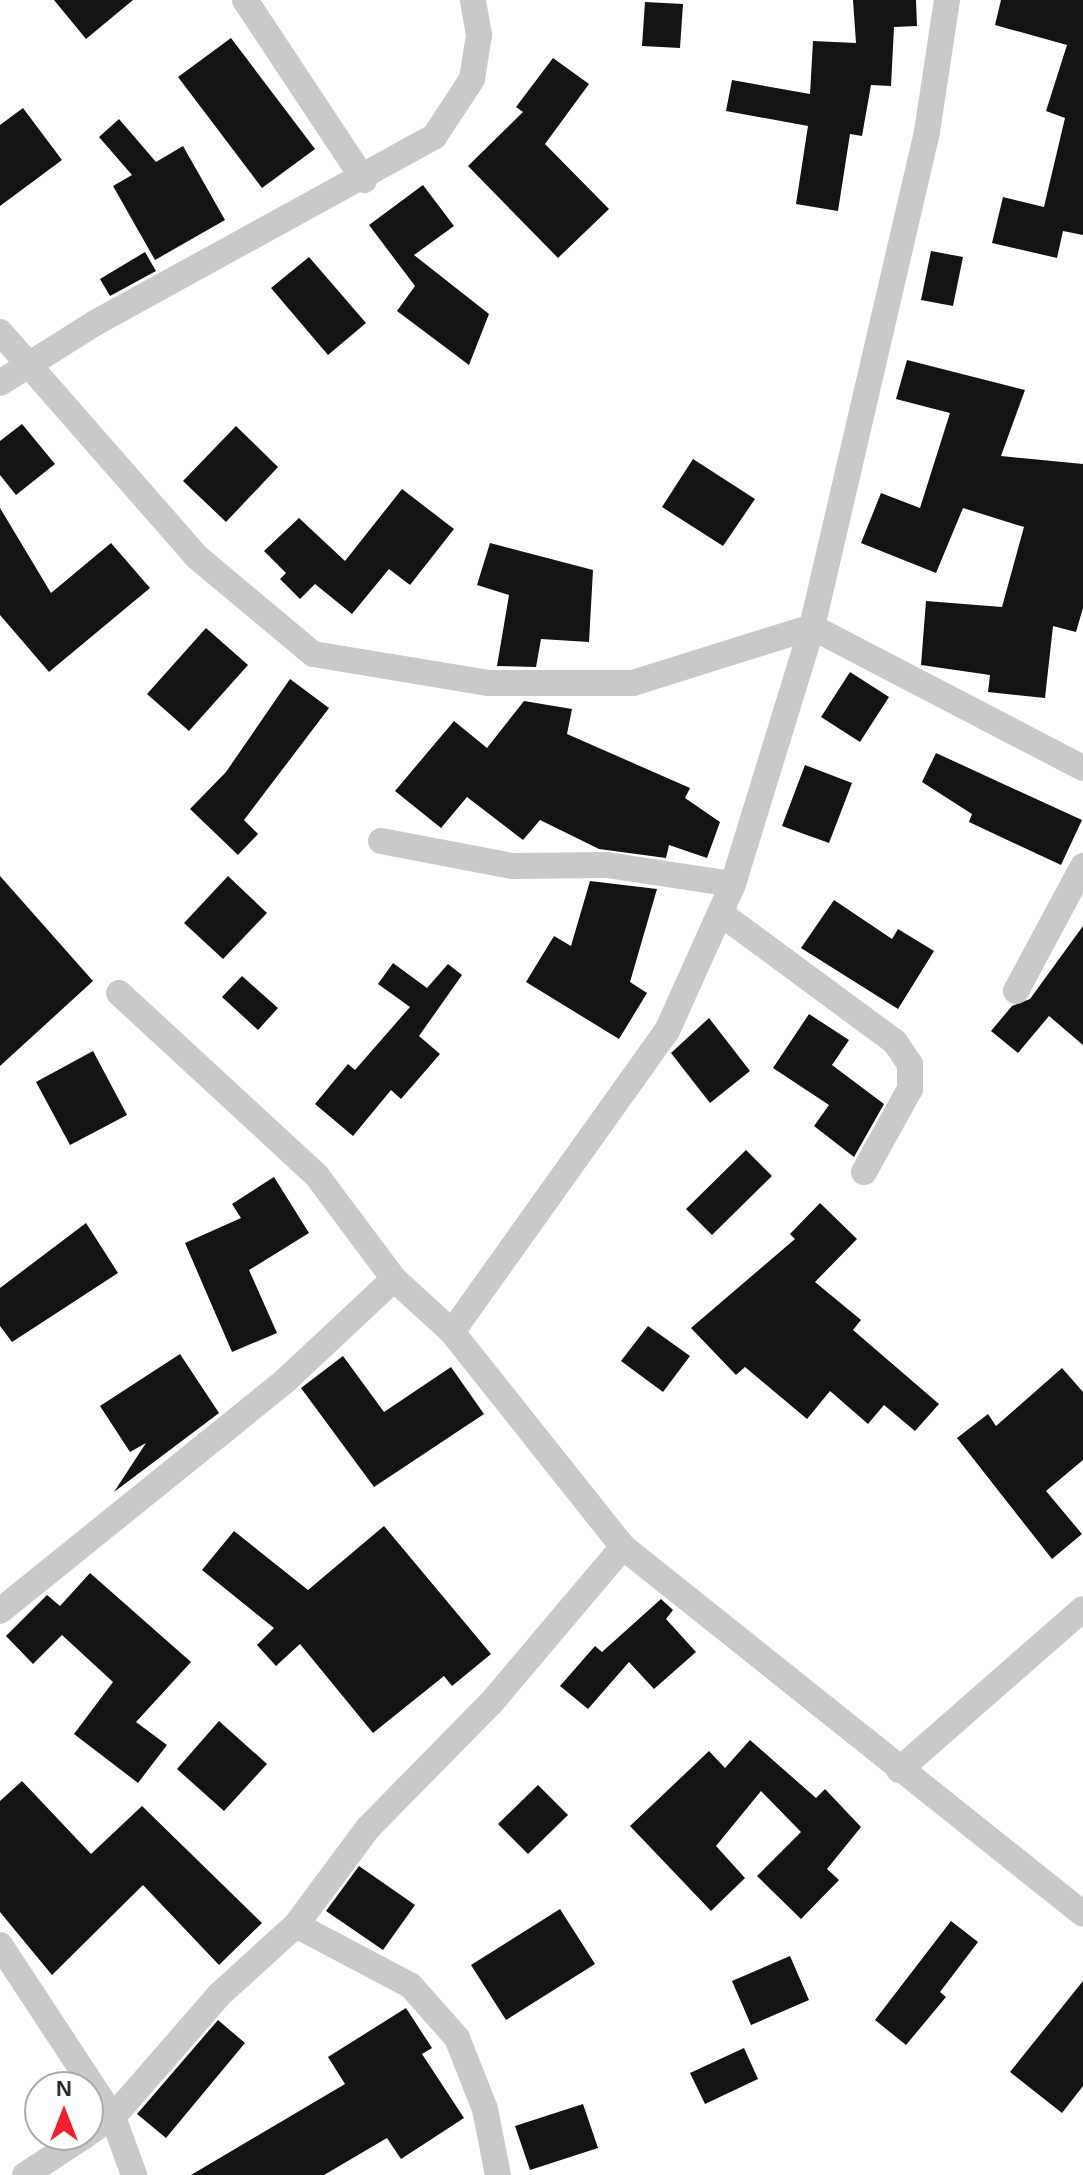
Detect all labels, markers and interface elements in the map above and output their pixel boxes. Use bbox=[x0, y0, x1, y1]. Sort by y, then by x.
north arrow bbox=[24, 2071, 104, 2151]
text: N bbox=[56, 2076, 72, 2101]

